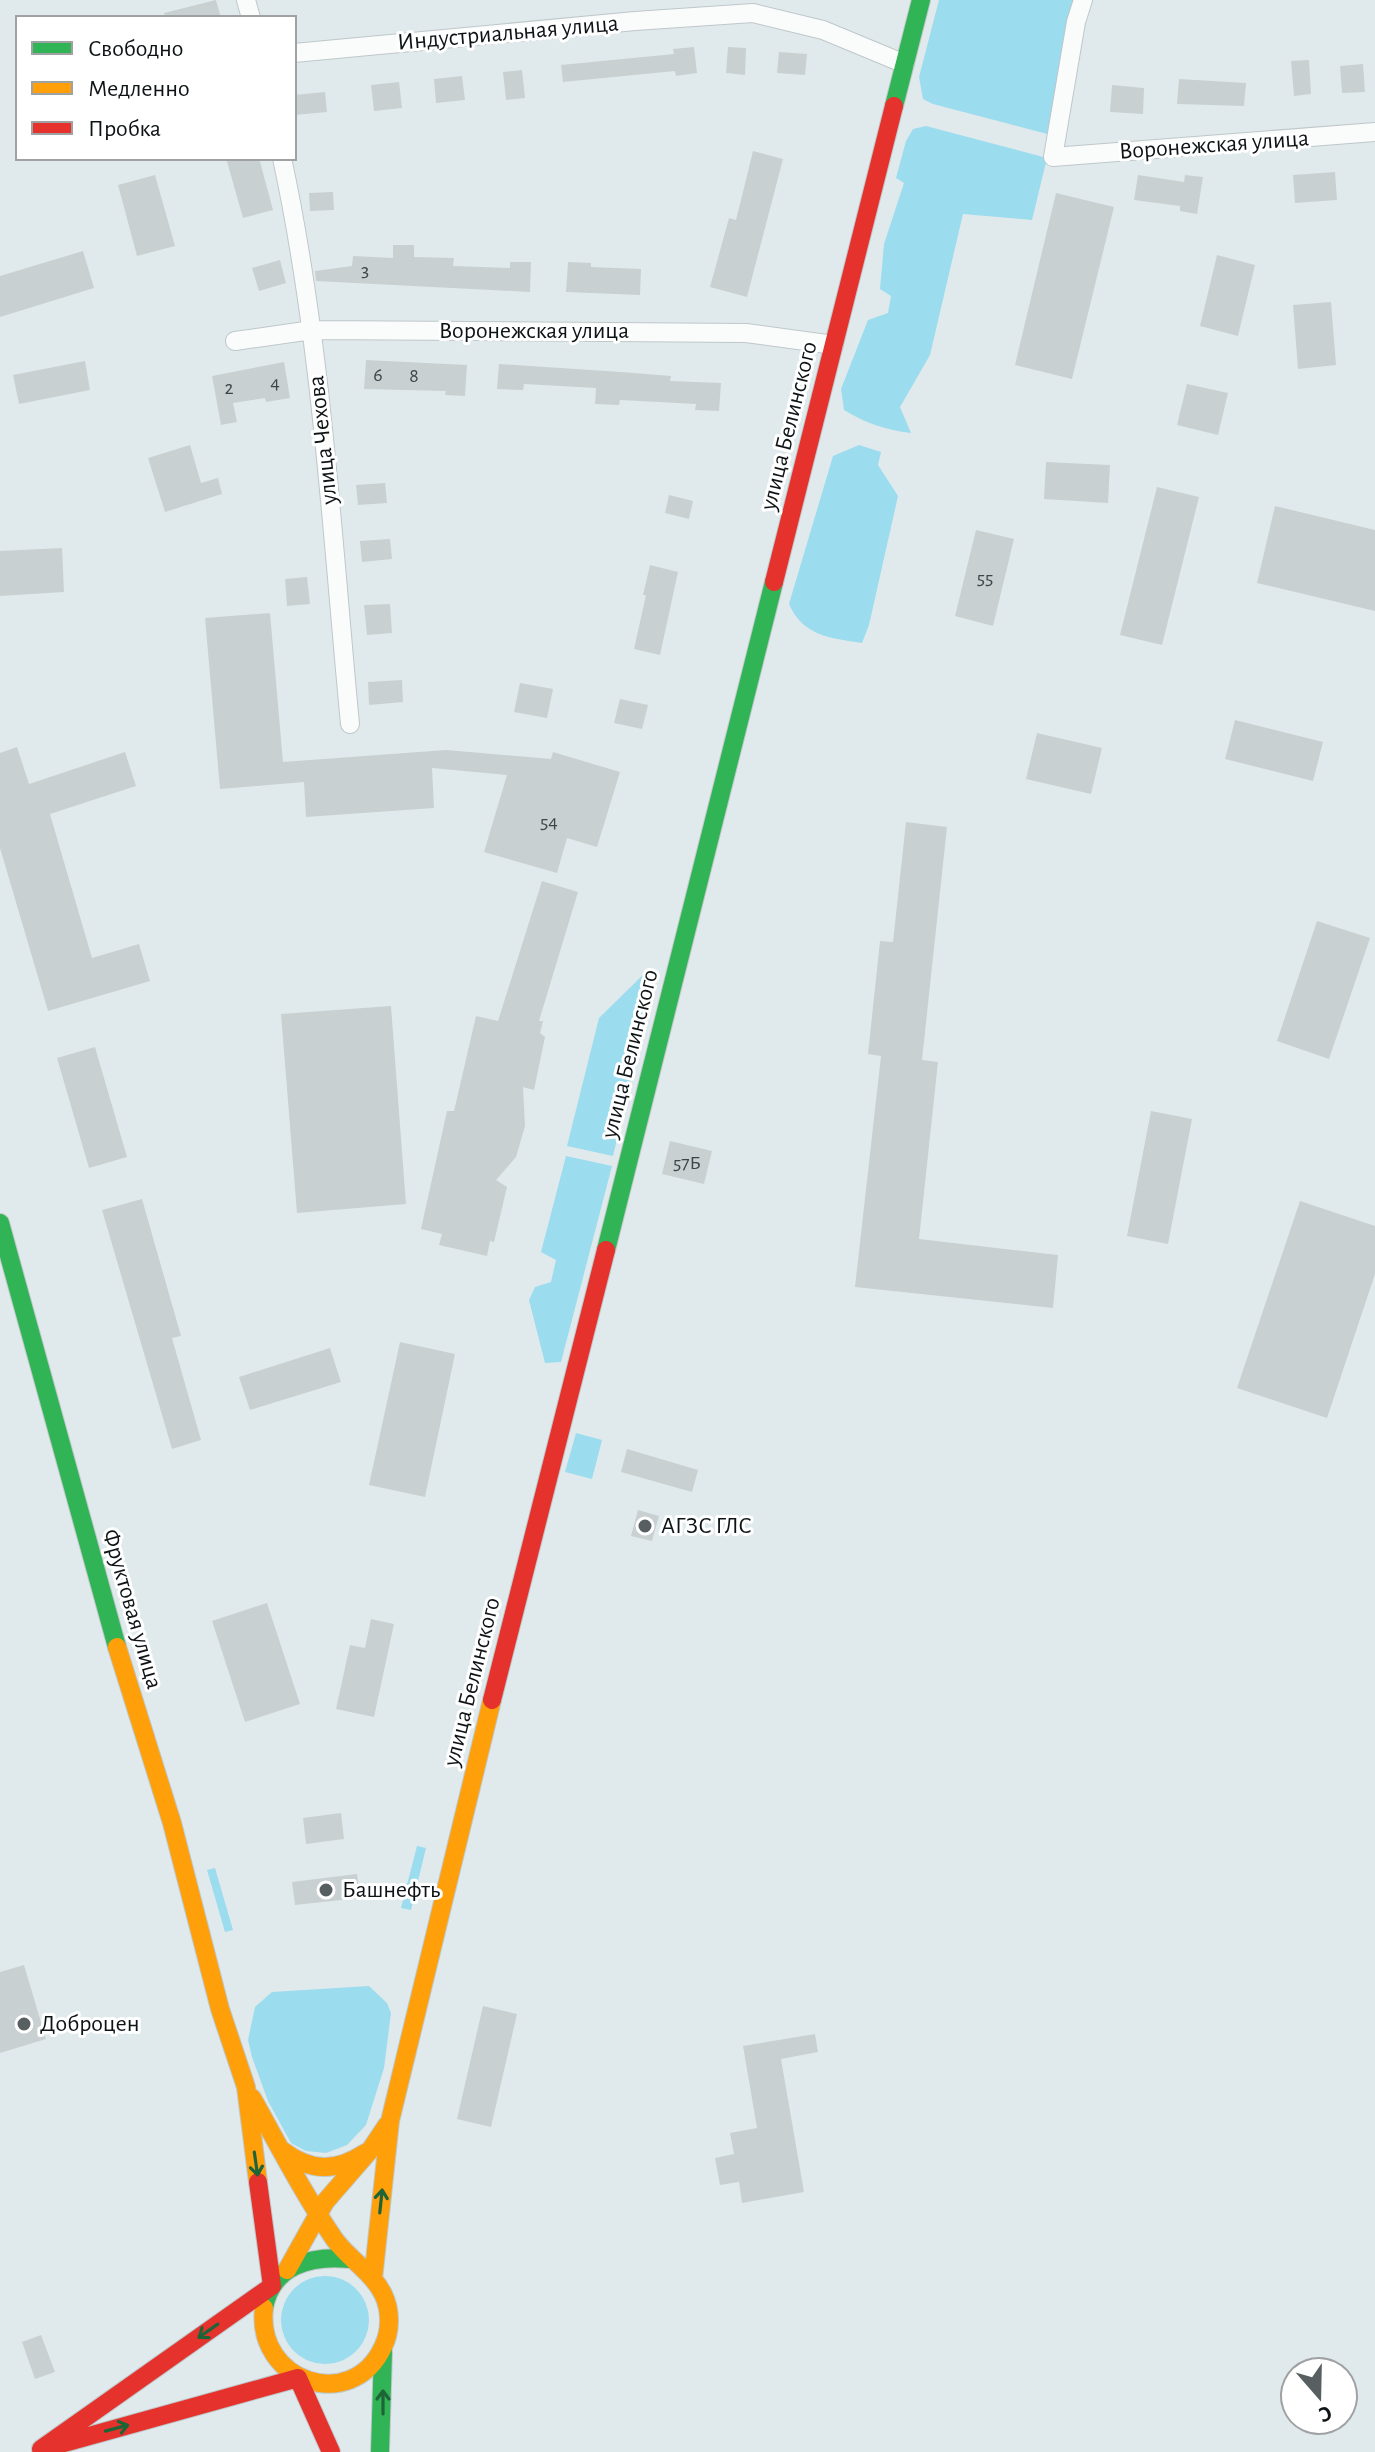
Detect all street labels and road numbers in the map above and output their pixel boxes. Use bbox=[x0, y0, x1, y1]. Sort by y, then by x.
street label: Индустриальная улица bbox=[396, 11, 620, 55]
street label: Воронежская улица bbox=[1118, 126, 1310, 164]
street label: Воронежская улица bbox=[439, 319, 629, 343]
street label: улица Белинского bbox=[756, 339, 822, 514]
street label: улица Чехова bbox=[304, 374, 342, 507]
street label: улица Белинского bbox=[597, 967, 663, 1142]
street label: Фруктовая улица bbox=[98, 1526, 166, 1692]
street label: улица Белинского bbox=[439, 1595, 505, 1770]

